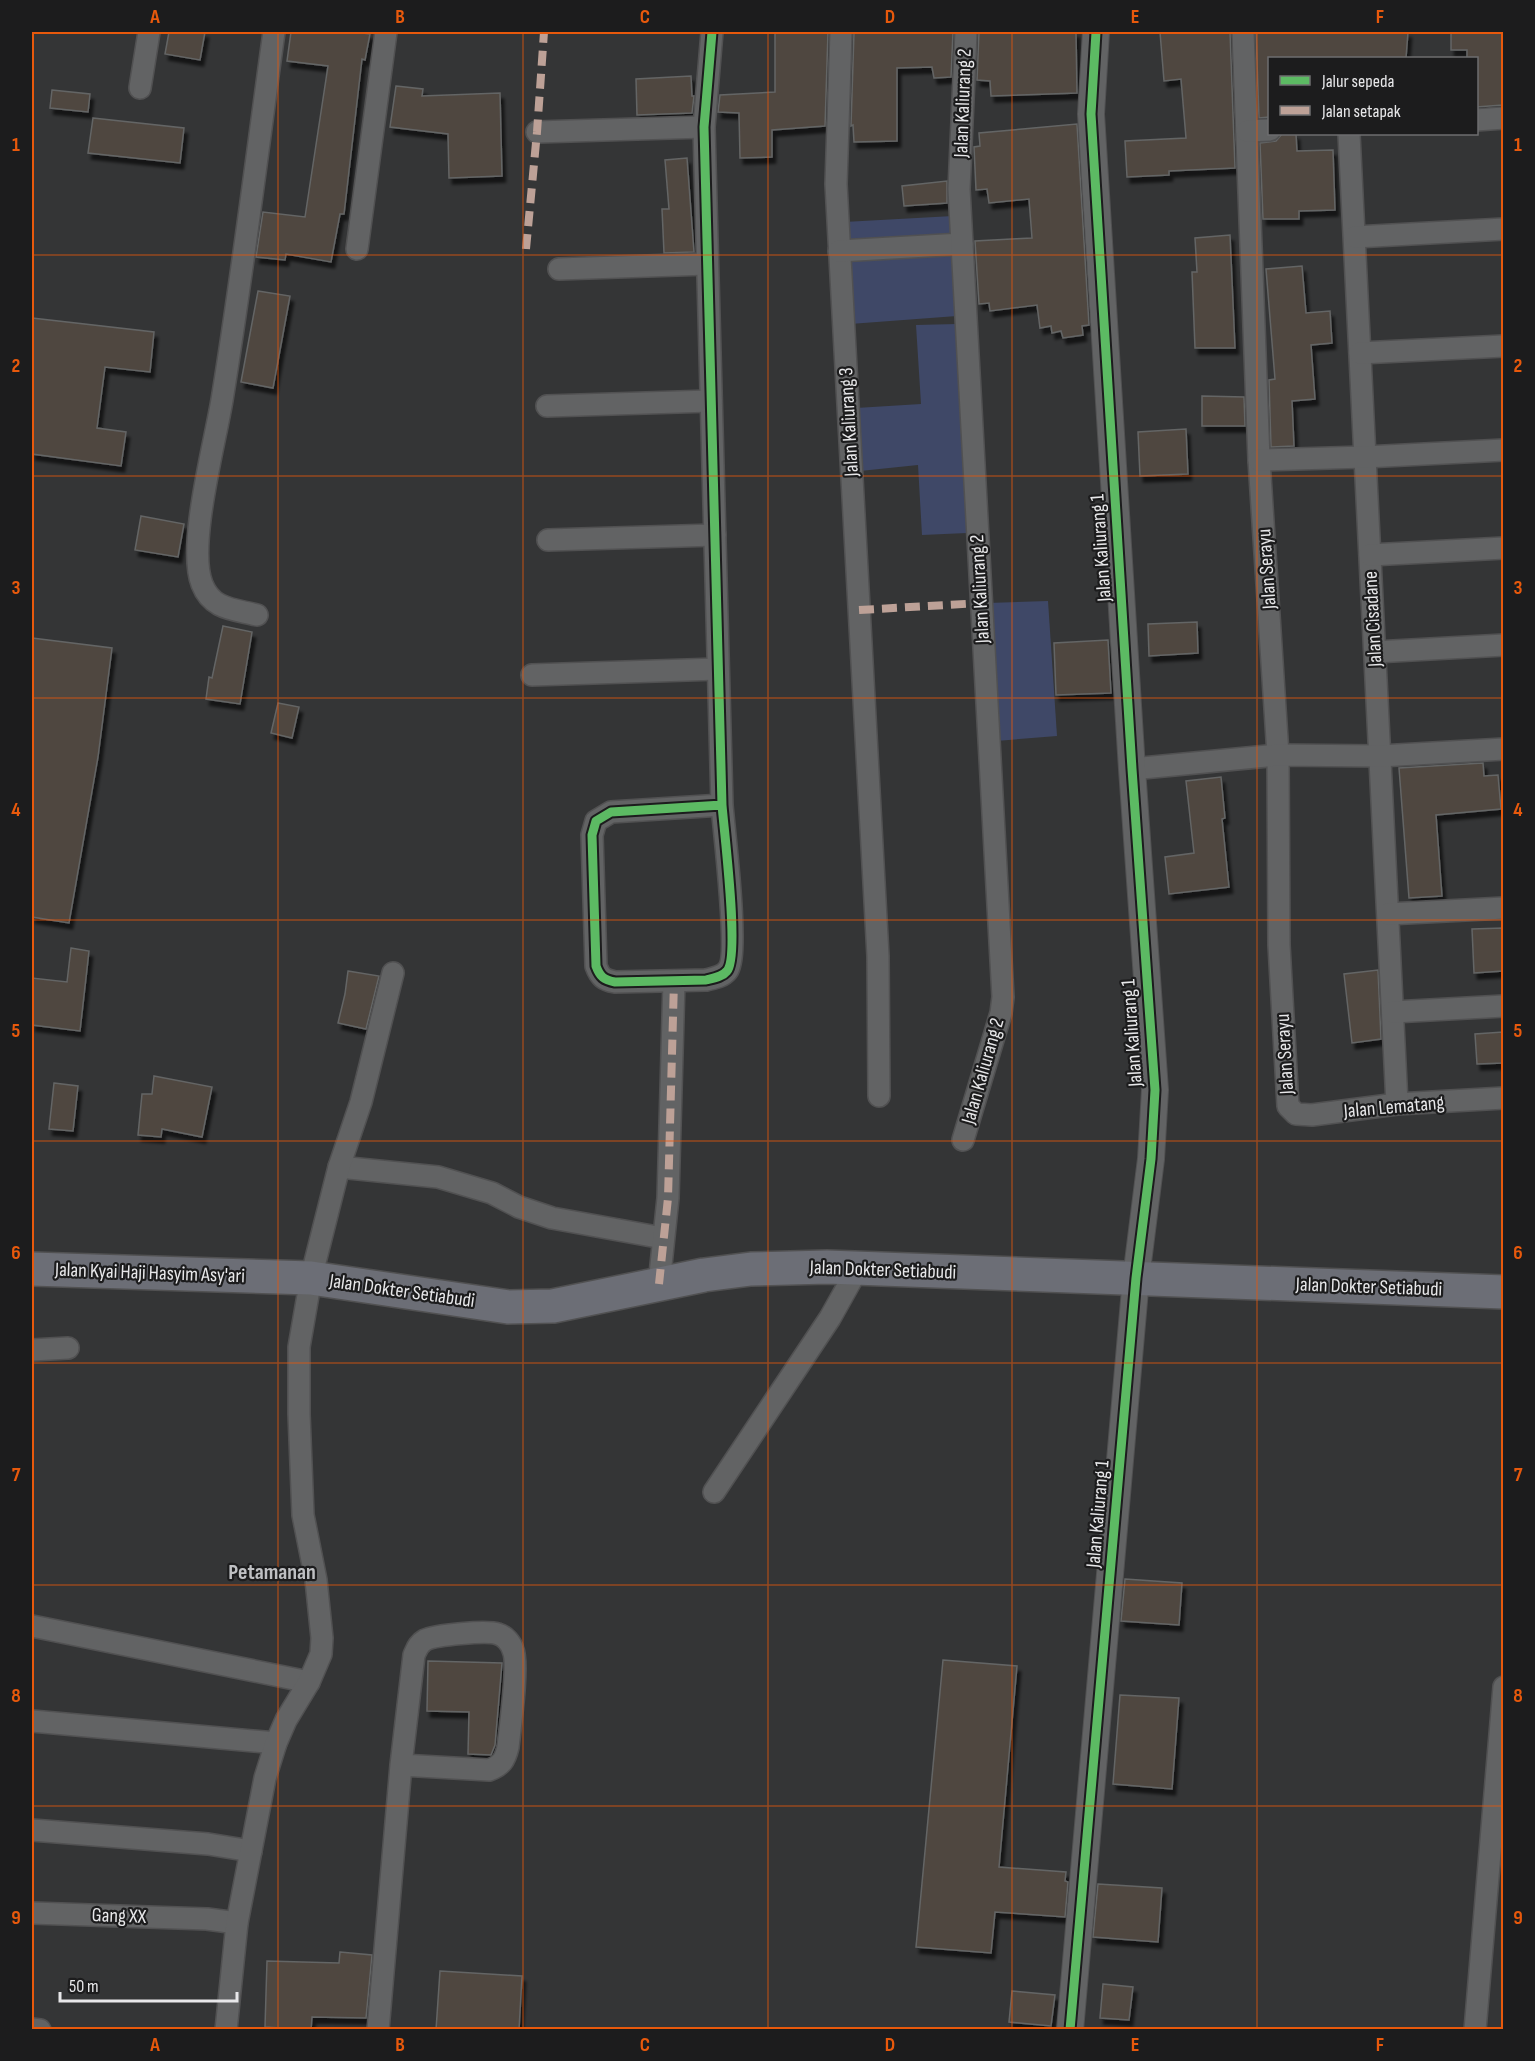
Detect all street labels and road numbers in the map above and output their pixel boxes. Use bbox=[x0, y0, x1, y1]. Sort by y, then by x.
street label: Jalan Kaliurang 2 bbox=[949, 48, 977, 159]
street label: Jalan Kaliurang 3 bbox=[834, 367, 864, 478]
street label: Jalan Kaliurang 1 bbox=[1085, 493, 1117, 604]
street label: Jalan Serayu bbox=[1252, 528, 1282, 611]
street label: Jalan Kaliurang 2 bbox=[965, 534, 995, 645]
street label: Jalan Cisadane bbox=[1359, 571, 1388, 668]
street label: Jalan Kaliurang 1 bbox=[1116, 978, 1148, 1089]
street label: Jalan Serayu bbox=[1271, 1013, 1299, 1096]
street label: Jalan Kaliurang 2 bbox=[956, 1015, 1010, 1128]
street label: Jalan Lematang bbox=[1342, 1091, 1445, 1123]
street label: Jalan Dokter Setiabudi bbox=[808, 1255, 957, 1285]
street label: Jalan Kyai Haji Hasyim Asy'ari bbox=[54, 1258, 245, 1288]
street label: Jalan Dokter Setiabudi bbox=[327, 1269, 476, 1313]
street label: Jalan Dokter Setiabudi bbox=[1294, 1272, 1443, 1302]
street label: Jalan Kaliurang 1 bbox=[1081, 1459, 1115, 1570]
street label: Gang XX bbox=[91, 1903, 147, 1929]

